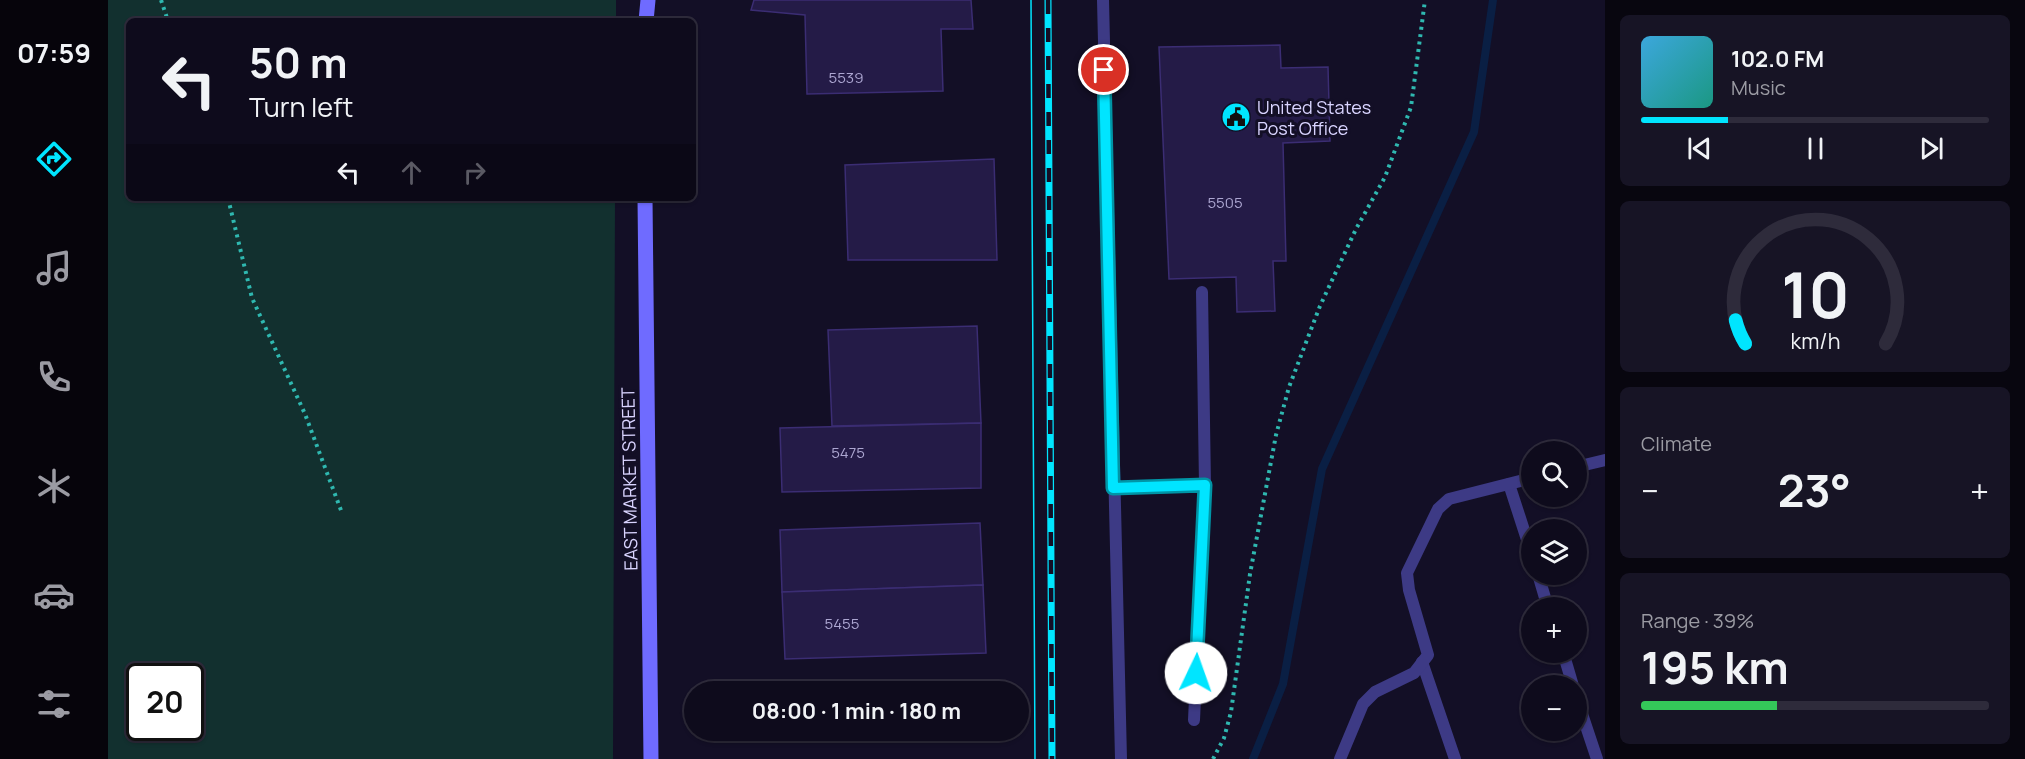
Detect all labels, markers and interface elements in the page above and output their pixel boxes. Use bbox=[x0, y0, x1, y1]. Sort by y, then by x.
text: 50 m bbox=[249, 33, 347, 91]
text: 07:59 bbox=[17, 34, 91, 71]
icon: left bbox=[150, 42, 228, 120]
pin bbox=[1078, 44, 1129, 95]
text: 102.0 FM bbox=[1731, 44, 1824, 74]
icon: arrive bbox=[1087, 53, 1120, 86]
house number: 5539 bbox=[829, 67, 863, 88]
text: Music bbox=[1731, 74, 1786, 101]
text: Turn left bbox=[249, 88, 353, 125]
place label: United States Post Office bbox=[1257, 95, 1371, 140]
public building icon: United States Post Office bbox=[1220, 101, 1252, 133]
icon: previous bbox=[1683, 132, 1716, 165]
icon: pause bbox=[1799, 132, 1832, 165]
icon: next bbox=[1915, 132, 1948, 165]
icon: directions bbox=[33, 138, 75, 180]
icon: left bbox=[332, 156, 365, 189]
icon: ahead bbox=[395, 156, 428, 189]
icon: right bbox=[458, 156, 491, 189]
house number: 5505 bbox=[1207, 192, 1243, 213]
icon: music bbox=[33, 247, 75, 289]
text: 10 bbox=[1781, 251, 1849, 337]
text: km/h bbox=[1790, 326, 1840, 355]
icon: phone bbox=[33, 356, 75, 398]
street label: EAST MARKET STREET bbox=[615, 387, 643, 571]
text: Climate bbox=[1641, 430, 1712, 457]
map controls bbox=[1521, 441, 1587, 741]
button: search bbox=[1521, 441, 1587, 507]
house number: 5475 bbox=[831, 442, 865, 463]
text: 23° bbox=[1778, 459, 1851, 521]
icon: climate bbox=[33, 465, 75, 507]
text: − bbox=[1641, 468, 1659, 513]
text: + bbox=[1970, 468, 1989, 513]
button: layers bbox=[1521, 519, 1587, 585]
icon: car bbox=[33, 574, 75, 616]
button: + bbox=[1521, 597, 1587, 663]
text: Range · 39% bbox=[1641, 607, 1754, 634]
house number: 5455 bbox=[825, 613, 859, 634]
text: 195 km bbox=[1641, 636, 1789, 698]
position arrow bbox=[1164, 641, 1228, 705]
speed limit sign: 20 bbox=[126, 663, 204, 741]
button: − bbox=[1521, 675, 1587, 741]
icon: filters bbox=[33, 683, 75, 725]
text: 08:00 · 1 min · 180 m bbox=[752, 696, 961, 726]

